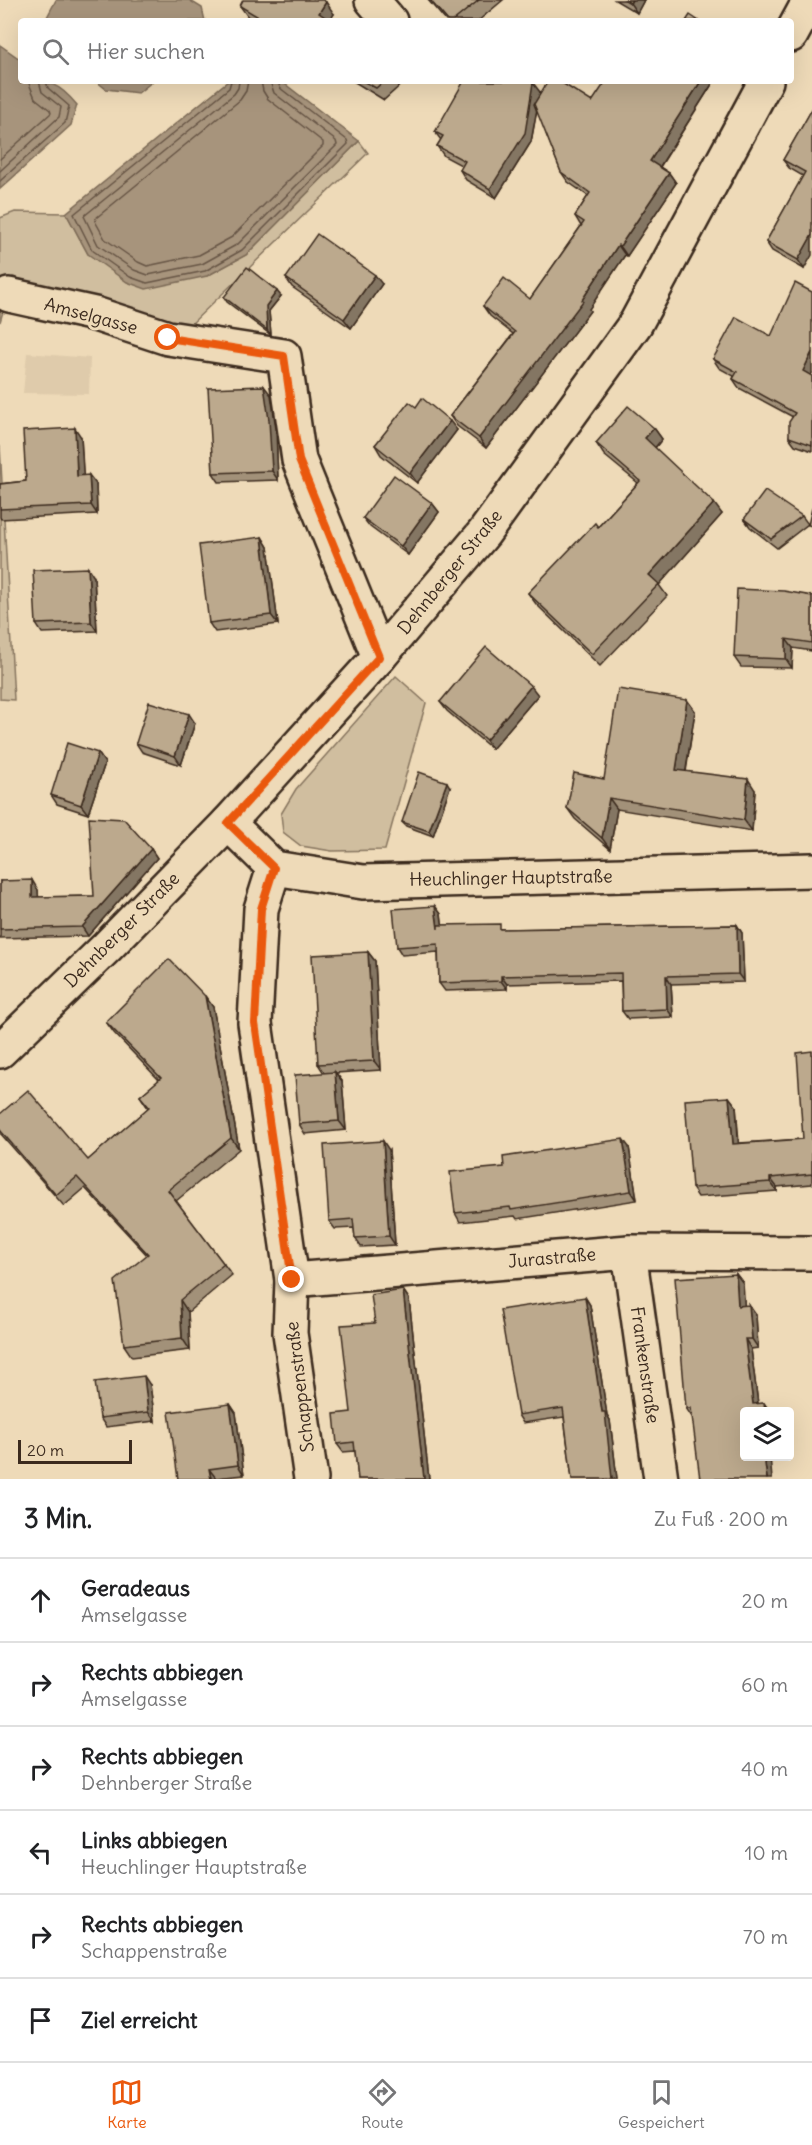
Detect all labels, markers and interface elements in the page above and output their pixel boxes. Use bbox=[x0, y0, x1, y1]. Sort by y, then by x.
search box bbox=[18, 18, 794, 84]
icon: search bbox=[39, 35, 72, 68]
text: Hier suchen bbox=[87, 37, 205, 65]
street label: Amselgasse bbox=[42, 292, 140, 339]
route start bbox=[154, 324, 180, 350]
street label: Dehnberger Straße bbox=[392, 505, 507, 639]
street label: Heuchlinger Hauptstraße bbox=[409, 864, 613, 891]
street label: Dehnberger Straße bbox=[59, 867, 184, 992]
street label: Jurastraße bbox=[507, 1242, 597, 1273]
route end bbox=[278, 1266, 304, 1292]
street label: Frankenstraße bbox=[626, 1305, 665, 1425]
street label: Schappenstraße bbox=[280, 1320, 319, 1454]
map controls bbox=[740, 1407, 794, 1461]
button: layers bbox=[740, 1407, 794, 1461]
scale bar bbox=[18, 1437, 132, 1464]
text: 20 m bbox=[27, 1440, 64, 1460]
text: 3 Min. bbox=[24, 1502, 92, 1535]
text: Zu Fuß · 200 m bbox=[654, 1506, 788, 1531]
text: Geradeaus bbox=[81, 1574, 190, 1602]
icon: ahead bbox=[24, 1584, 57, 1617]
text: 20 m bbox=[742, 1588, 788, 1613]
text: Amselgasse bbox=[81, 1602, 187, 1627]
text: Rechts abbiegen bbox=[81, 1658, 243, 1686]
icon: right bbox=[24, 1668, 57, 1701]
text: 60 m bbox=[741, 1672, 788, 1697]
text: Amselgasse bbox=[81, 1686, 187, 1711]
text: Rechts abbiegen bbox=[81, 1742, 243, 1770]
icon: right bbox=[24, 1752, 57, 1785]
text: 40 m bbox=[741, 1756, 788, 1781]
text: Dehnberger Straße bbox=[81, 1770, 252, 1795]
text: Links abbiegen bbox=[81, 1826, 228, 1854]
icon: left bbox=[24, 1836, 57, 1869]
text: 10 m bbox=[745, 1840, 788, 1865]
text: Heuchlinger Hauptstraße bbox=[81, 1854, 307, 1879]
text: Rechts abbiegen bbox=[81, 1910, 243, 1938]
icon: right bbox=[24, 1920, 57, 1953]
text: 70 m bbox=[743, 1924, 788, 1949]
text: Schappenstraße bbox=[81, 1938, 227, 1963]
icon: arrive bbox=[24, 2004, 57, 2037]
text: Ziel erreicht bbox=[81, 2006, 198, 2034]
tab: Karte bbox=[107, 2076, 147, 2132]
tab: Route bbox=[361, 2076, 403, 2132]
tab: Gespeichert bbox=[618, 2076, 705, 2132]

